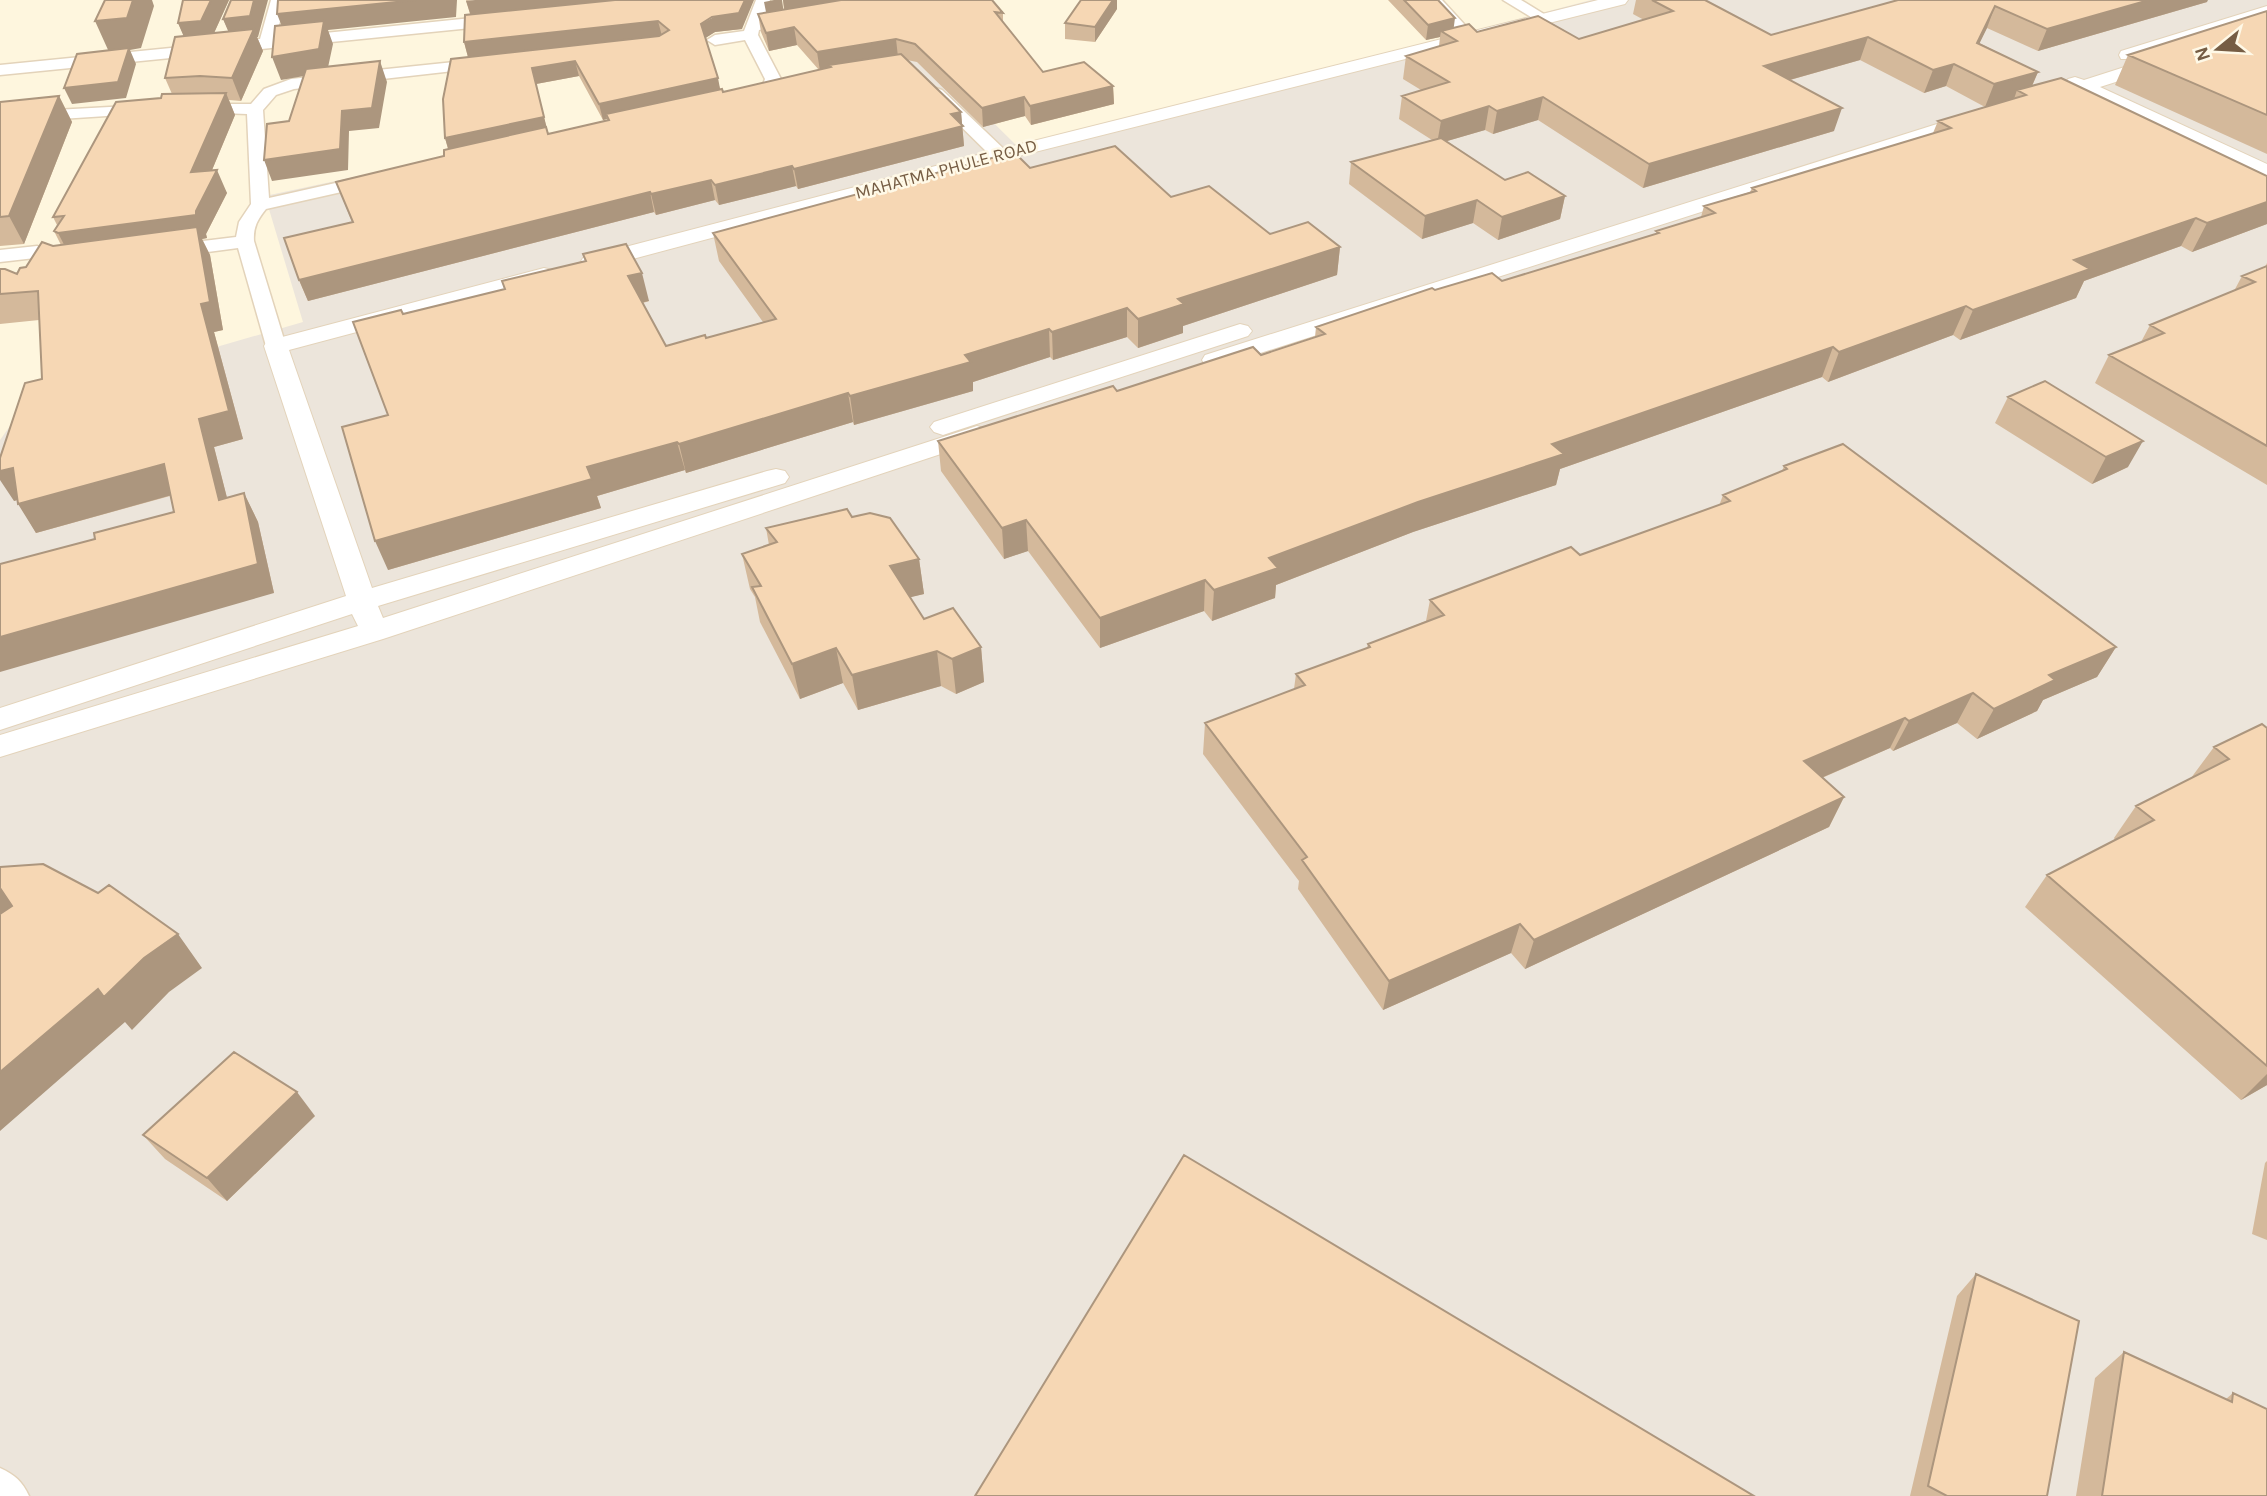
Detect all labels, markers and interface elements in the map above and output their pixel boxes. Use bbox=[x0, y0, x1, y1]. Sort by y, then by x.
north arrow bbox=[2183, 14, 2253, 84]
text: N bbox=[2190, 44, 2215, 64]
street label: MAHATMA PHULE ROAD bbox=[853, 134, 1039, 204]

